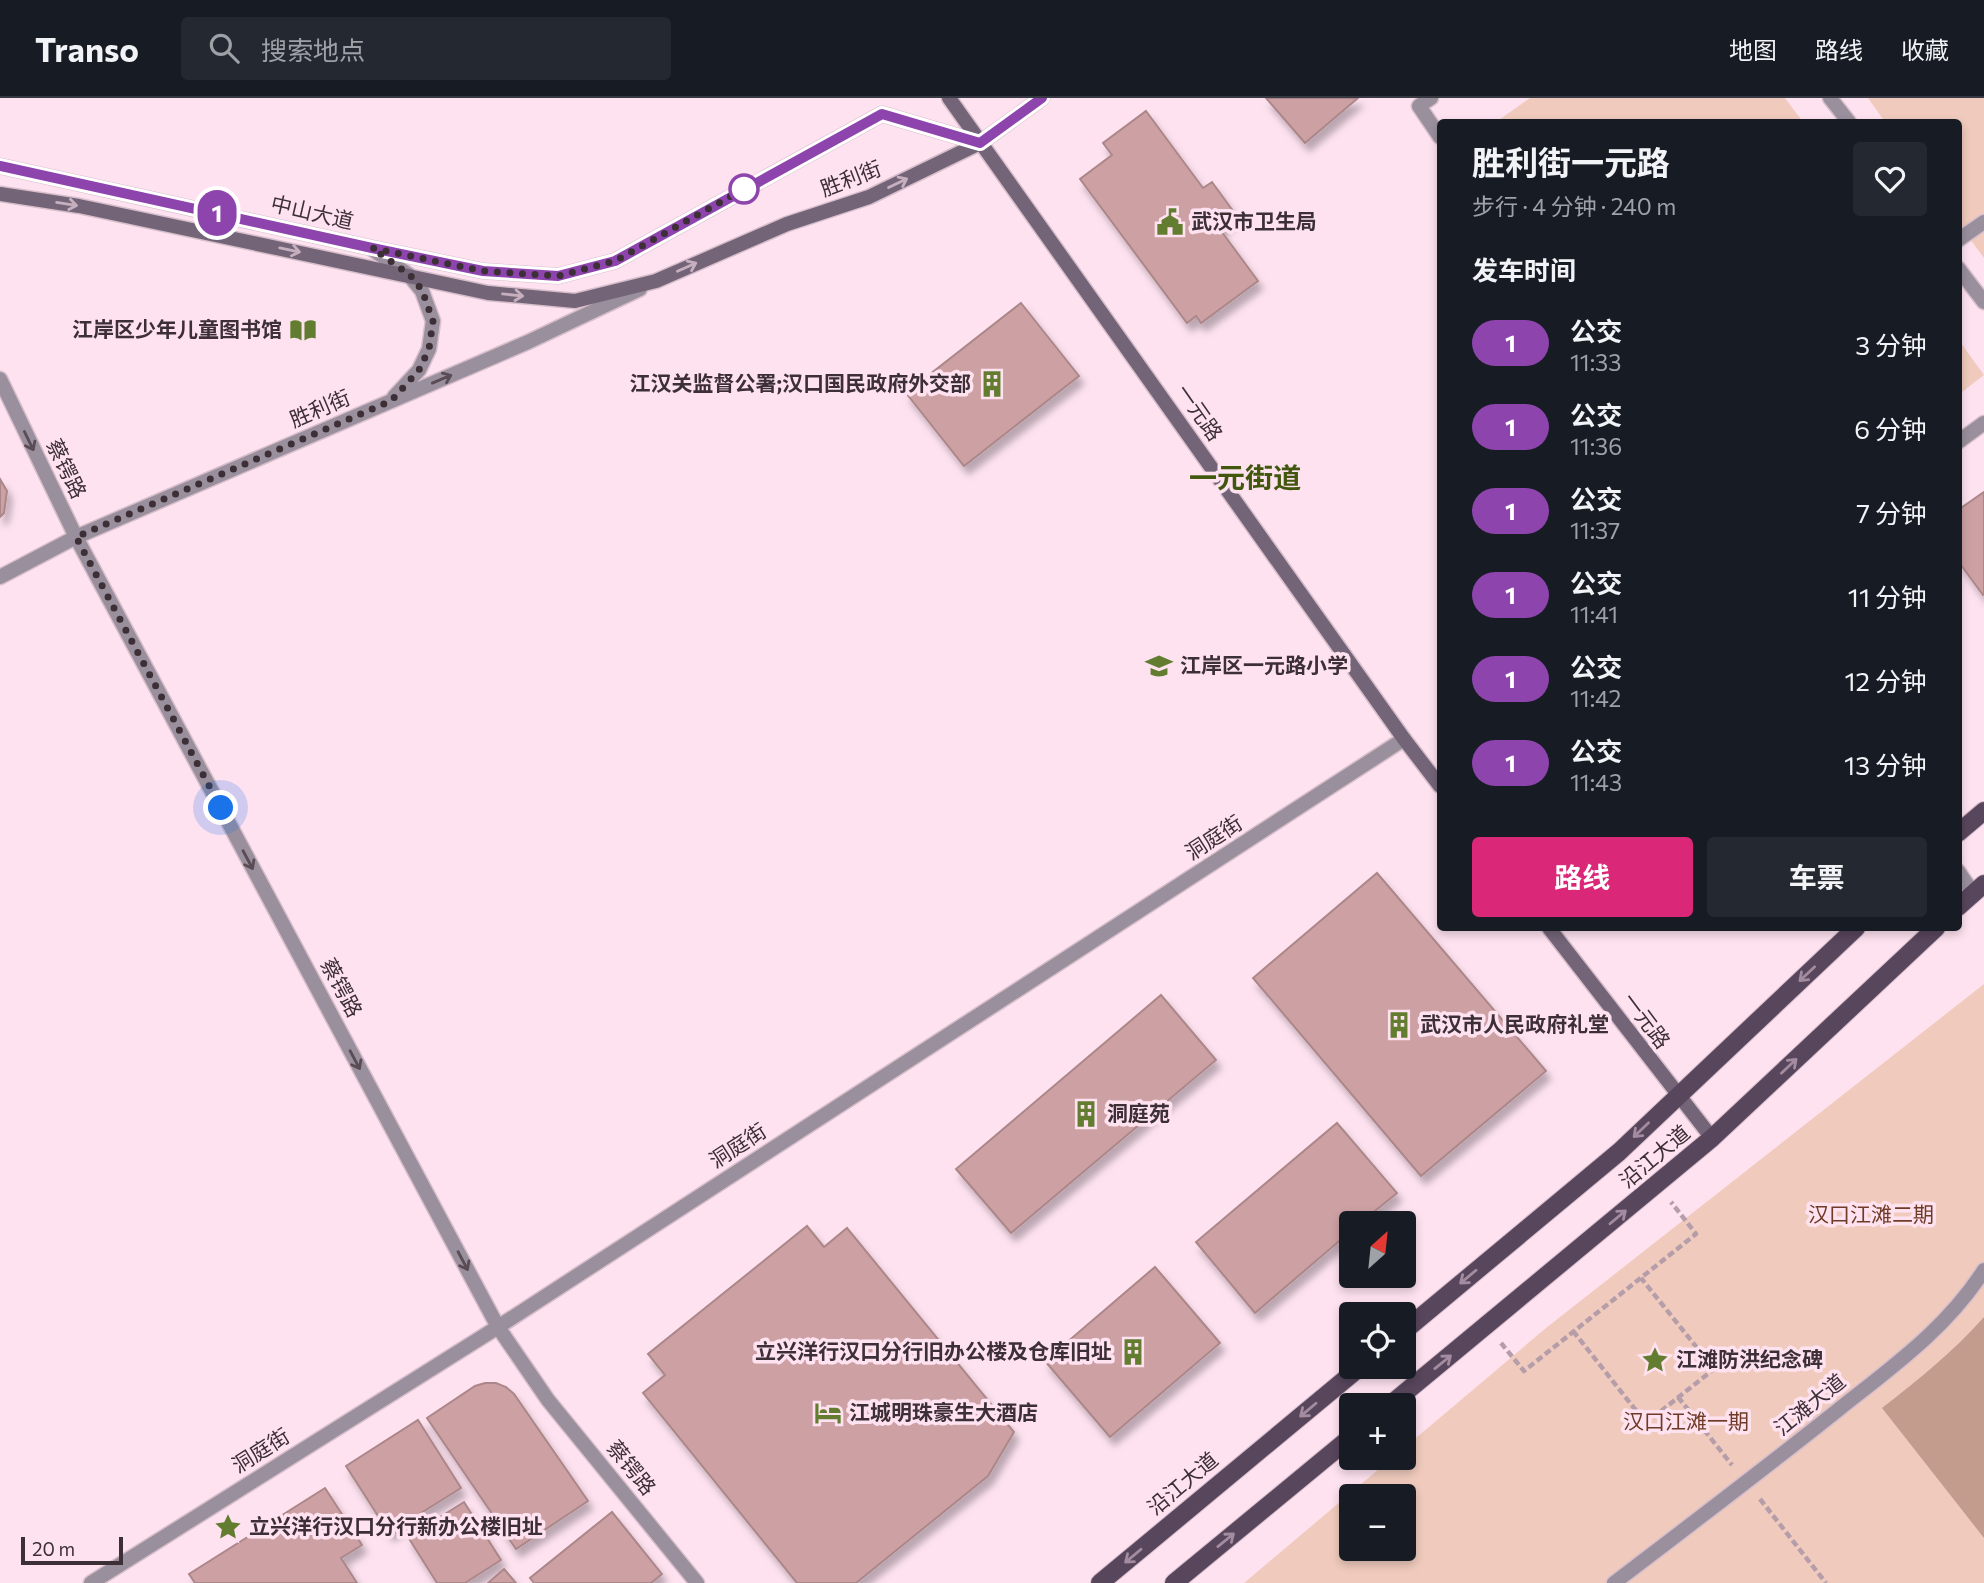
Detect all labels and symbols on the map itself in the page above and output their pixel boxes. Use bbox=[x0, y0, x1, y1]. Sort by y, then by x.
street label: 胜利街 bbox=[817, 155, 884, 201]
unlabelled marker bbox=[729, 174, 759, 204]
one-way arrow bbox=[887, 176, 908, 190]
line badge: 1 bbox=[194, 190, 240, 236]
street label: 中山大道 bbox=[269, 190, 356, 233]
one-way arrow bbox=[56, 198, 78, 211]
public building icon: 武汉市卫生局 bbox=[1155, 207, 1185, 237]
place label: 武汉市卫生局 bbox=[1191, 208, 1317, 233]
one-way arrow bbox=[278, 244, 301, 258]
one-way arrow bbox=[675, 260, 697, 273]
one-way arrow bbox=[501, 289, 524, 302]
library icon: 江岸区少年儿童图书馆 bbox=[288, 315, 318, 345]
place label: 江岸区少年儿童图书馆 bbox=[72, 316, 282, 341]
building icon: 江汉关监督公署;汉口国民政府外交部 bbox=[977, 369, 1007, 399]
place label: 江汉关监督公署;汉口国民政府外交部 bbox=[629, 370, 971, 395]
one-way arrow bbox=[431, 372, 452, 385]
street label: 一元路 bbox=[1172, 379, 1229, 445]
street label: 胜利街 bbox=[286, 384, 353, 431]
one-way arrow bbox=[23, 430, 37, 451]
street label: 蔡锷路 bbox=[42, 435, 92, 502]
district label: 一元街道 bbox=[1189, 460, 1301, 494]
school or university icon: 江岸区一元路小学 bbox=[1144, 651, 1174, 681]
place label: 江岸区一元路小学 bbox=[1180, 652, 1348, 677]
your location bbox=[203, 790, 238, 825]
street label: 洞庭街 bbox=[1180, 809, 1246, 864]
one-way arrow bbox=[241, 849, 255, 869]
street label: 蔡锷路 bbox=[316, 954, 368, 1021]
one-way arrow bbox=[1799, 966, 1816, 983]
street label: 一元路 bbox=[1618, 987, 1676, 1053]
building icon: 武汉市人民政府礼堂 bbox=[1384, 1010, 1414, 1040]
place label: 武汉市人民政府礼堂 bbox=[1420, 1011, 1609, 1036]
one-way arrow bbox=[349, 1049, 363, 1070]
one-way arrow bbox=[1780, 1058, 1797, 1075]
building icon: 洞庭苑 bbox=[1071, 1099, 1101, 1129]
place label: 洞庭苑 bbox=[1107, 1100, 1170, 1125]
street label: 洞庭街 bbox=[704, 1117, 770, 1172]
street label: 沿江大道 bbox=[1614, 1119, 1694, 1192]
one-way arrow bbox=[1633, 1122, 1650, 1139]
park label: 汉口江滩二期 bbox=[1808, 1201, 1934, 1226]
one-way arrow bbox=[1609, 1209, 1627, 1225]
north arrow bbox=[1339, 1211, 1416, 1288]
one-way arrow bbox=[456, 1250, 470, 1271]
one-way arrow bbox=[1459, 1269, 1477, 1285]
building icon: 立兴洋行汉口分行旧办公楼及仓库旧址 bbox=[1118, 1337, 1148, 1367]
place label: 立兴洋行汉口分行旧办公楼及仓库旧址 bbox=[755, 1338, 1112, 1363]
place icon: 江滩防洪纪念碑 bbox=[1640, 1345, 1670, 1375]
place label: 江滩防洪纪念碑 bbox=[1676, 1346, 1823, 1371]
one-way arrow bbox=[1433, 1354, 1451, 1370]
street label: 江滩大道 bbox=[1769, 1368, 1850, 1440]
hotel icon: 江城明珠豪生大酒店 bbox=[813, 1398, 843, 1428]
place label: 江城明珠豪生大酒店 bbox=[849, 1399, 1038, 1424]
one-way arrow bbox=[1299, 1403, 1317, 1418]
park label: 汉口江滩一期 bbox=[1623, 1408, 1749, 1433]
street label: 洞庭街 bbox=[227, 1422, 294, 1477]
street label: 蔡锷路 bbox=[603, 1435, 662, 1499]
street label: 沿江大道 bbox=[1142, 1446, 1222, 1519]
place icon: 立兴洋行汉口分行新办公楼旧址 bbox=[213, 1512, 243, 1542]
place label: 立兴洋行汉口分行新办公楼旧址 bbox=[249, 1513, 543, 1538]
one-way arrow bbox=[1217, 1532, 1235, 1547]
scale bar bbox=[21, 1534, 122, 1566]
one-way arrow bbox=[1124, 1548, 1142, 1564]

